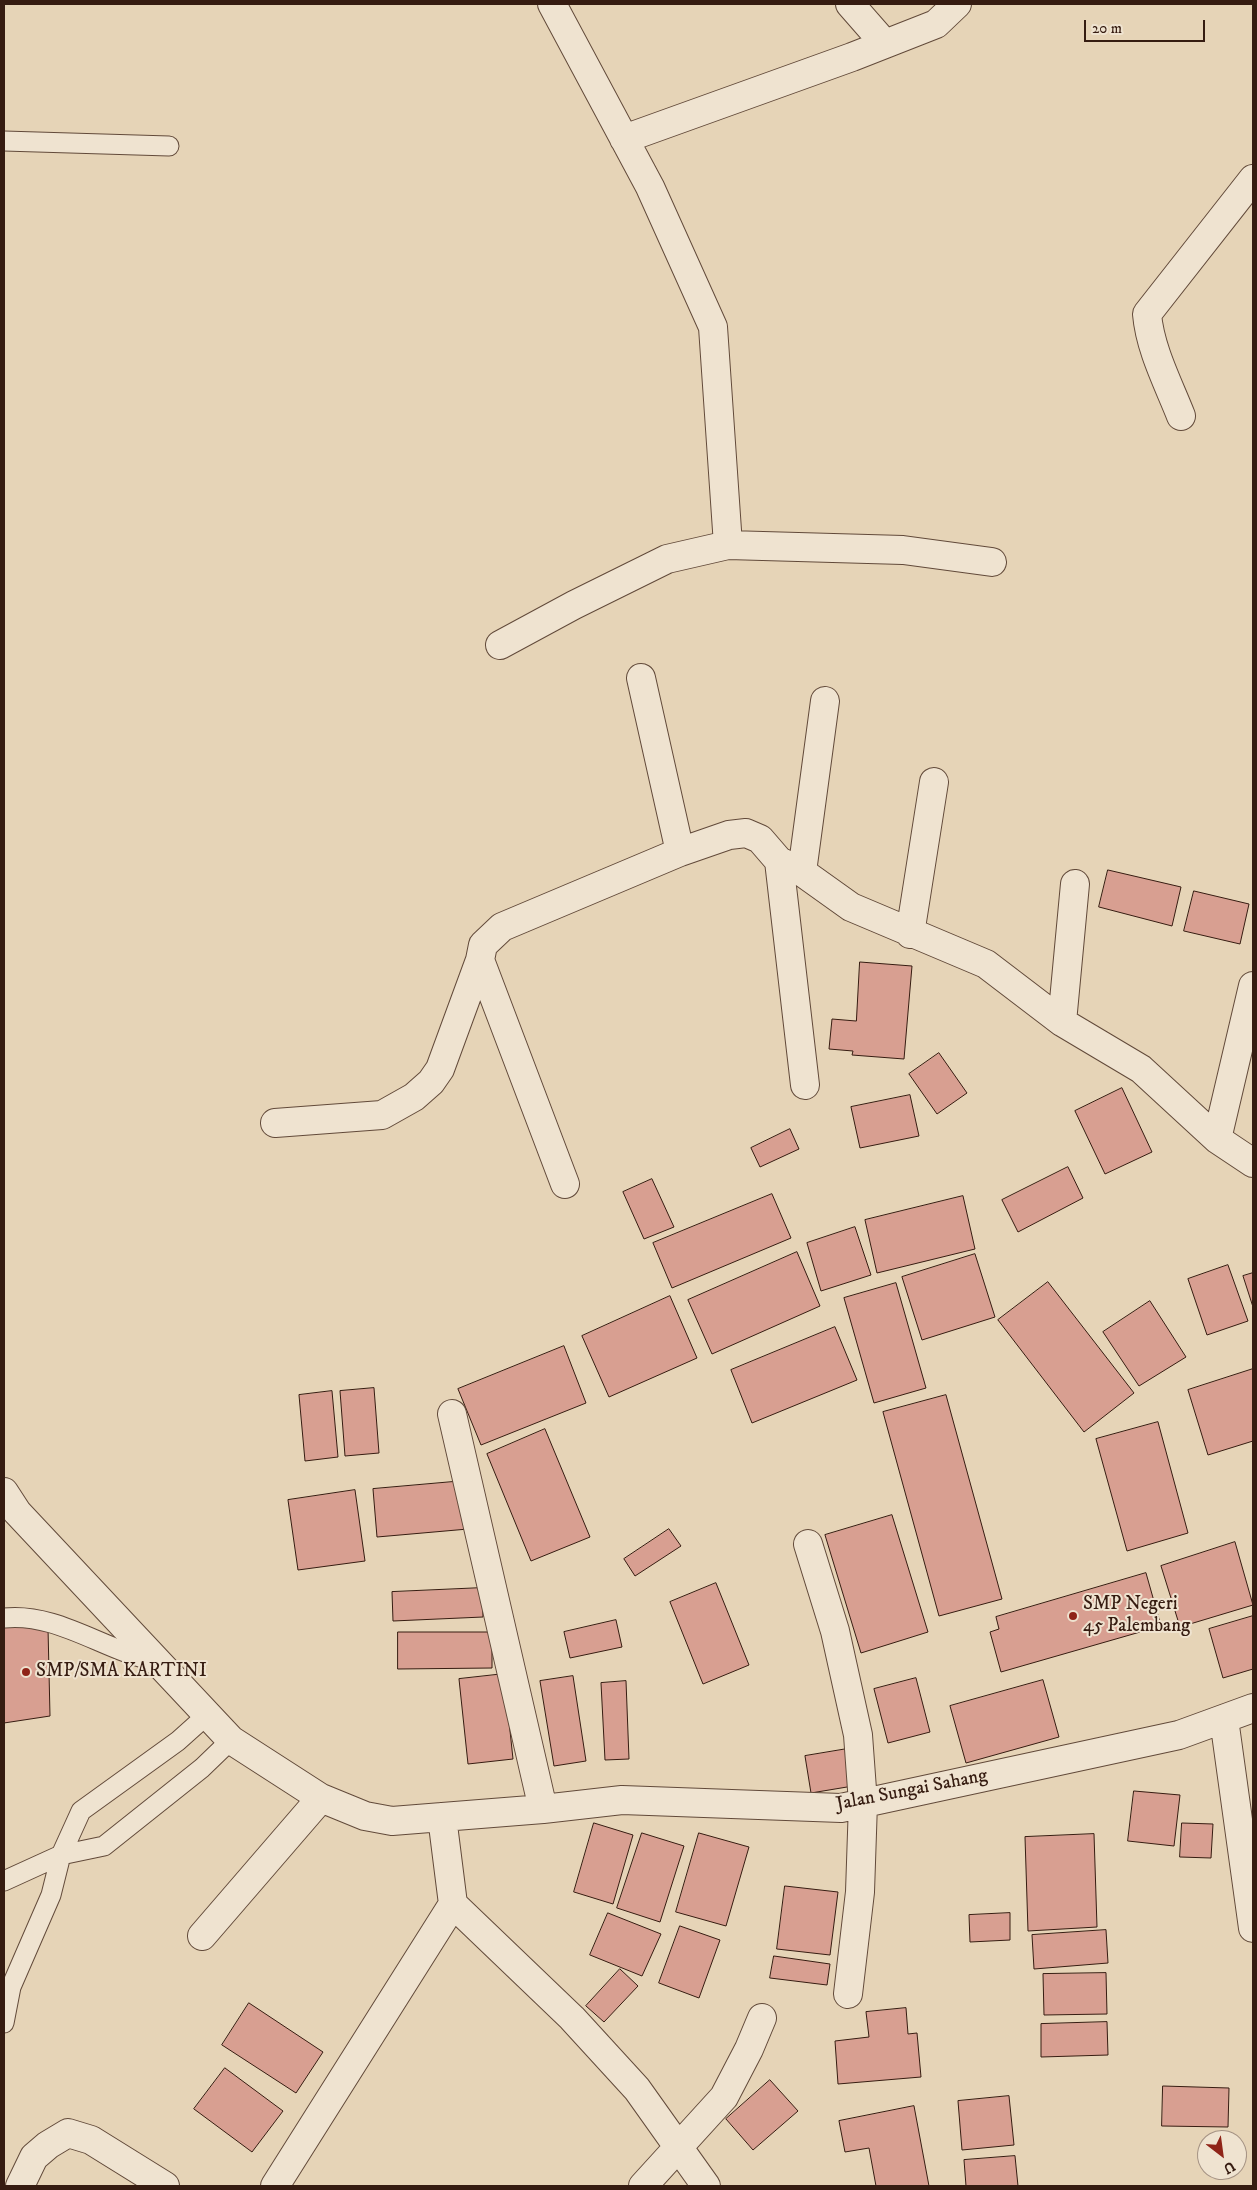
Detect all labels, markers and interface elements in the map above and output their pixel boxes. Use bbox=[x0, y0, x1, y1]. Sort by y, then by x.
scale bar bbox=[1087, 10, 1208, 42]
text: 20 m bbox=[1092, 19, 1122, 38]
place label: SMP Negeri 45 Palembang bbox=[1083, 1594, 1190, 1638]
marker: SMP Negeri 45 Palembang bbox=[1067, 1610, 1079, 1622]
place label: SMP/SMA KARTINI bbox=[36, 1661, 207, 1683]
marker: SMP/SMA KARTINI bbox=[20, 1666, 32, 1678]
street label: Jalan Sungai Sahang bbox=[834, 1765, 990, 1817]
north arrow bbox=[1197, 2130, 1247, 2180]
text: U bbox=[1220, 2157, 1238, 2178]

